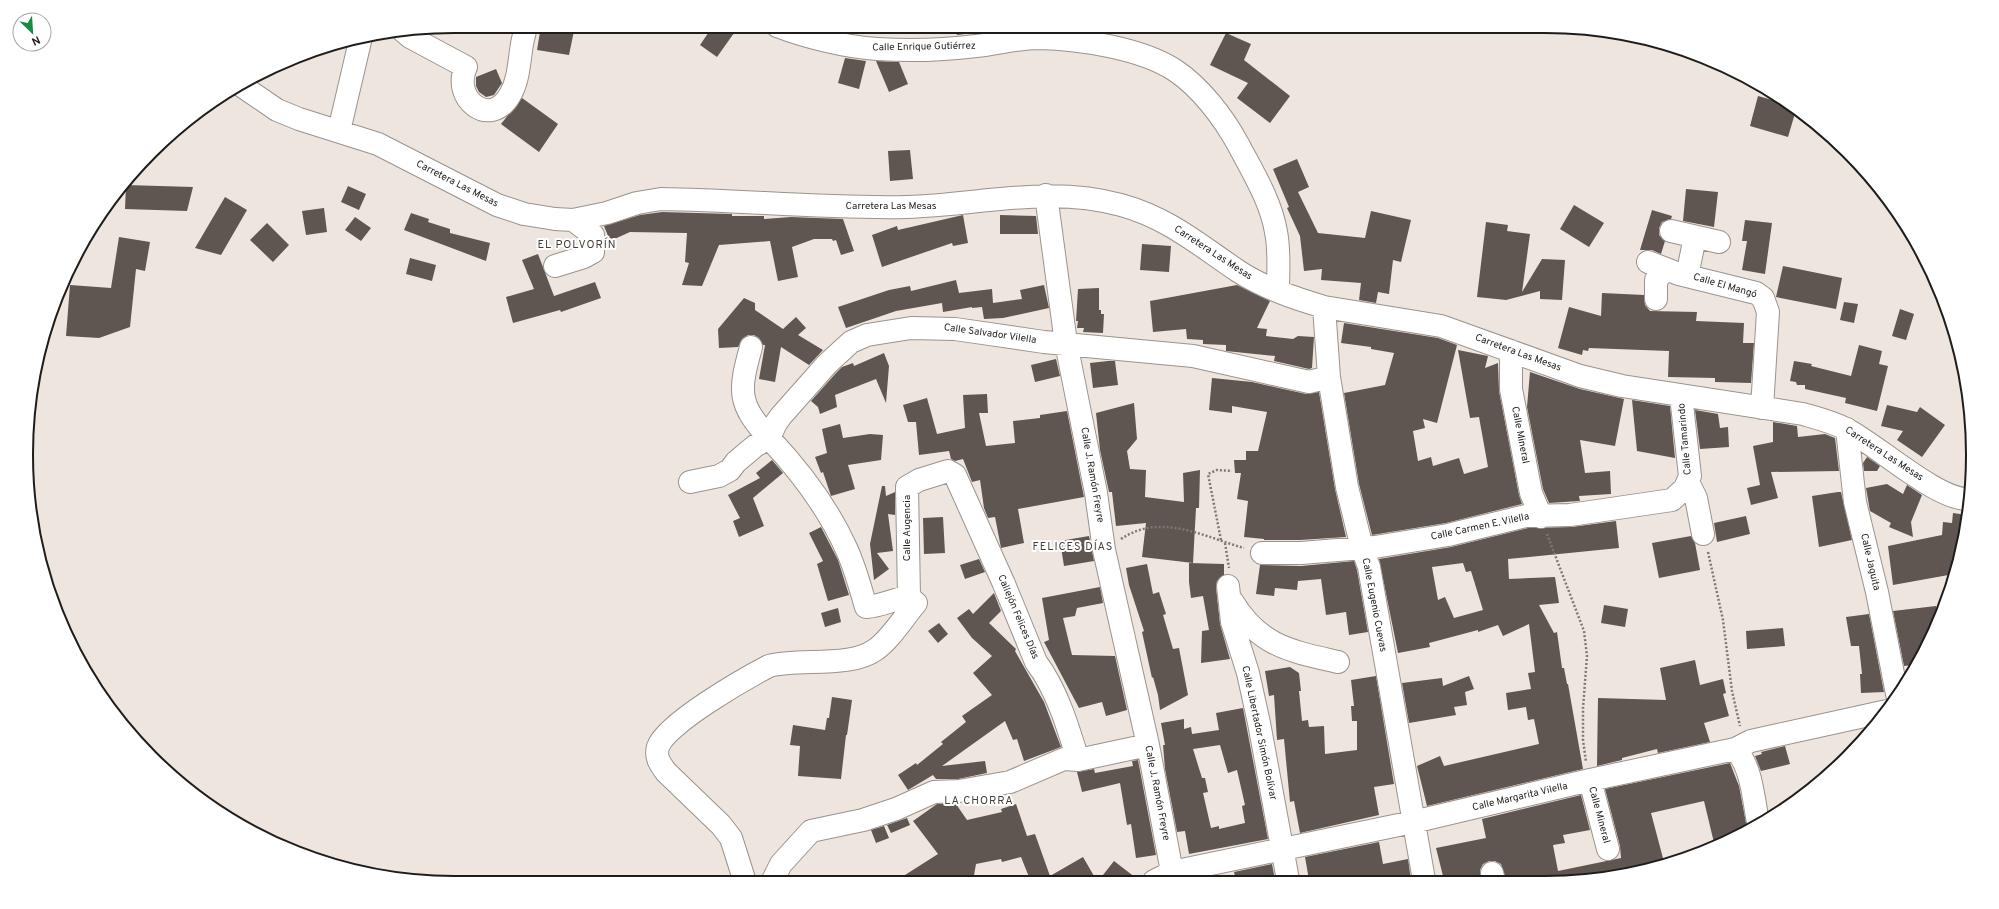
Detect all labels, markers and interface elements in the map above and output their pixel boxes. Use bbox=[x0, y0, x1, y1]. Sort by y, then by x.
north arrow bbox=[12, 12, 52, 52]
text: N bbox=[29, 32, 42, 48]
street label: Calle Enrique Gutiérrez bbox=[872, 40, 976, 54]
street label: Carretera Las Mesas bbox=[414, 158, 501, 211]
street label: Carretera Las Mesas bbox=[846, 200, 937, 213]
street label: Carretera Las Mesas bbox=[1171, 223, 1255, 283]
district label: EL POLVORÍN bbox=[537, 237, 617, 252]
street label: Calle El Mangó bbox=[1692, 271, 1759, 301]
street label: Calle Salvador Vilella bbox=[943, 321, 1037, 347]
street label: Carretera Las Mesas bbox=[1473, 331, 1563, 375]
street label: Calle Tamarindo bbox=[1675, 402, 1695, 476]
street label: Calle Mineral bbox=[1508, 405, 1532, 465]
street label: Carretera Las Mesas bbox=[1842, 424, 1926, 484]
street label: Calle J. Ramón Freyre bbox=[1077, 426, 1107, 524]
street label: Calle Augencia bbox=[901, 495, 914, 561]
street label: Calle Carmen E. Vilella bbox=[1430, 510, 1530, 544]
street label: Calle Jaguita bbox=[1857, 532, 1883, 592]
district label: FELICES DÍAS bbox=[1033, 539, 1113, 554]
street label: Calle Eugenio Cuevas bbox=[1359, 557, 1390, 653]
street label: Callejón Felices Días bbox=[994, 573, 1042, 661]
street label: Calle Libertador Simón Bolívar bbox=[1238, 665, 1280, 801]
street label: Calle J. Ramón Freyre bbox=[1141, 744, 1173, 842]
street label: Calle Margarita Vilella bbox=[1471, 780, 1569, 814]
street label: Calle Mineral bbox=[1585, 785, 1613, 845]
district label: LA CHORRA bbox=[944, 794, 1014, 808]

